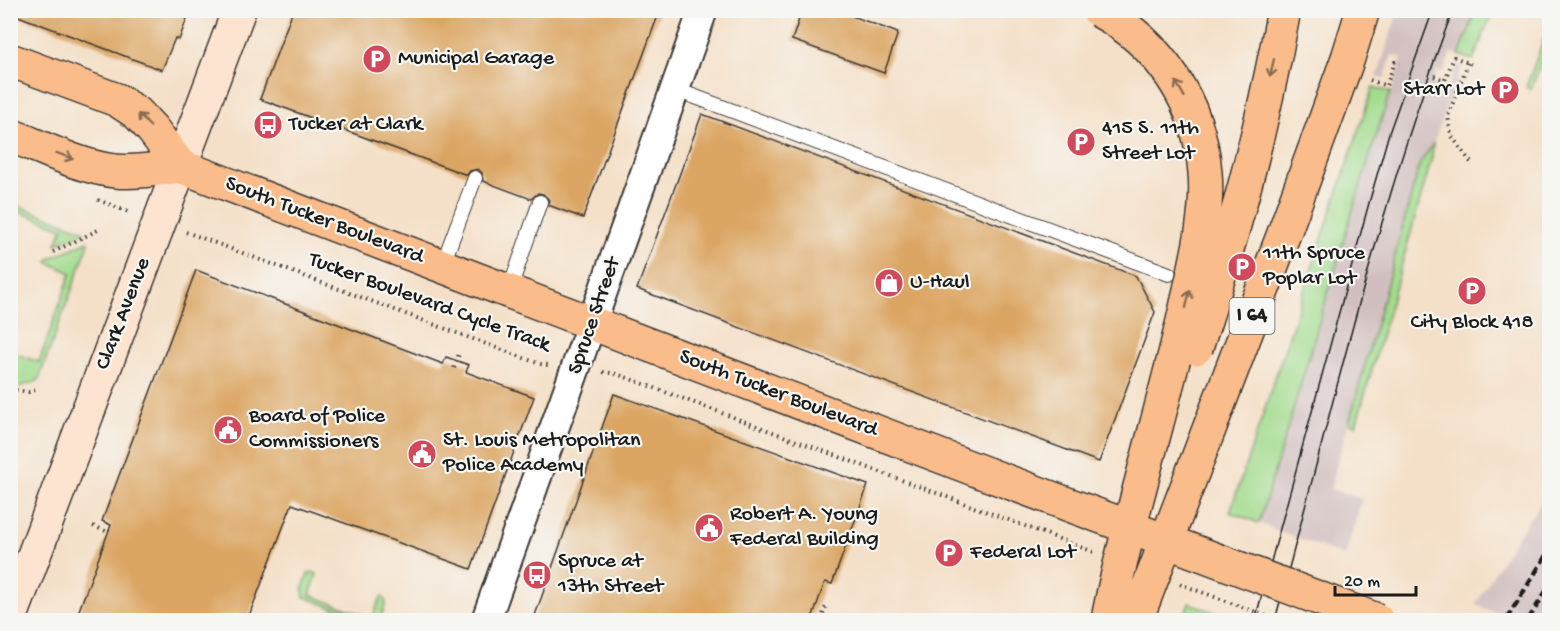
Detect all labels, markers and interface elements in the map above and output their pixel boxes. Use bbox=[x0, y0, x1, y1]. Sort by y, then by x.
parking icon: Municipal Garage bbox=[361, 43, 393, 75]
place label: Municipal Garage bbox=[398, 46, 555, 72]
one-way arrow bbox=[1266, 58, 1277, 77]
parking icon: Starr Lot bbox=[1489, 74, 1521, 106]
place label: Starr Lot bbox=[1403, 77, 1486, 103]
one-way arrow bbox=[1173, 81, 1185, 98]
bus stop icon: Tucker at Clark bbox=[252, 109, 284, 141]
place label: Tucker at Clark bbox=[287, 112, 425, 138]
one-way arrow bbox=[136, 113, 151, 128]
place label: 415 S. 11th Street Lot bbox=[1102, 116, 1199, 167]
parking icon: 415 S. 11th Street Lot bbox=[1065, 126, 1097, 158]
one-way arrow bbox=[55, 151, 74, 162]
street label: South Tucker Boulevard bbox=[221, 171, 429, 272]
place label: 11th Spruce Poplar Lot bbox=[1262, 241, 1365, 292]
street label: Tucker Boulevard Cycle Track bbox=[303, 247, 555, 360]
parking icon: 11th Spruce Poplar Lot bbox=[1226, 251, 1258, 283]
street label: Spruce Street bbox=[563, 252, 628, 378]
street label: Clark Avenue bbox=[91, 254, 158, 374]
shop icon: U-Haul bbox=[873, 267, 905, 299]
place label: U-Haul bbox=[910, 270, 970, 296]
parking icon: City Block 418 bbox=[1456, 275, 1488, 307]
one-way arrow bbox=[1183, 290, 1194, 309]
road number: I 64 bbox=[1230, 298, 1274, 334]
place label: City Block 418 bbox=[1410, 310, 1534, 336]
street label: South Tucker Boulevard bbox=[675, 344, 883, 445]
place label: Board of Police Commissioners bbox=[248, 404, 386, 455]
public building icon: Board of Police Commissioners bbox=[212, 414, 244, 446]
place label: St. Louis Metropolitan Police Academy bbox=[442, 428, 641, 479]
public building icon: St. Louis Metropolitan Police Academy bbox=[406, 438, 438, 470]
place label: Robert A. Young Federal Building bbox=[729, 502, 879, 553]
public building icon: Robert A. Young Federal Building bbox=[693, 512, 725, 544]
parking icon: Federal Lot bbox=[933, 537, 965, 569]
place label: Federal Lot bbox=[969, 540, 1077, 566]
place label: Spruce at 13th Street bbox=[557, 549, 665, 600]
bus stop icon: Spruce at 13th Street bbox=[521, 559, 553, 591]
scale bar bbox=[1335, 559, 1416, 597]
text: 20 m bbox=[1344, 572, 1380, 593]

